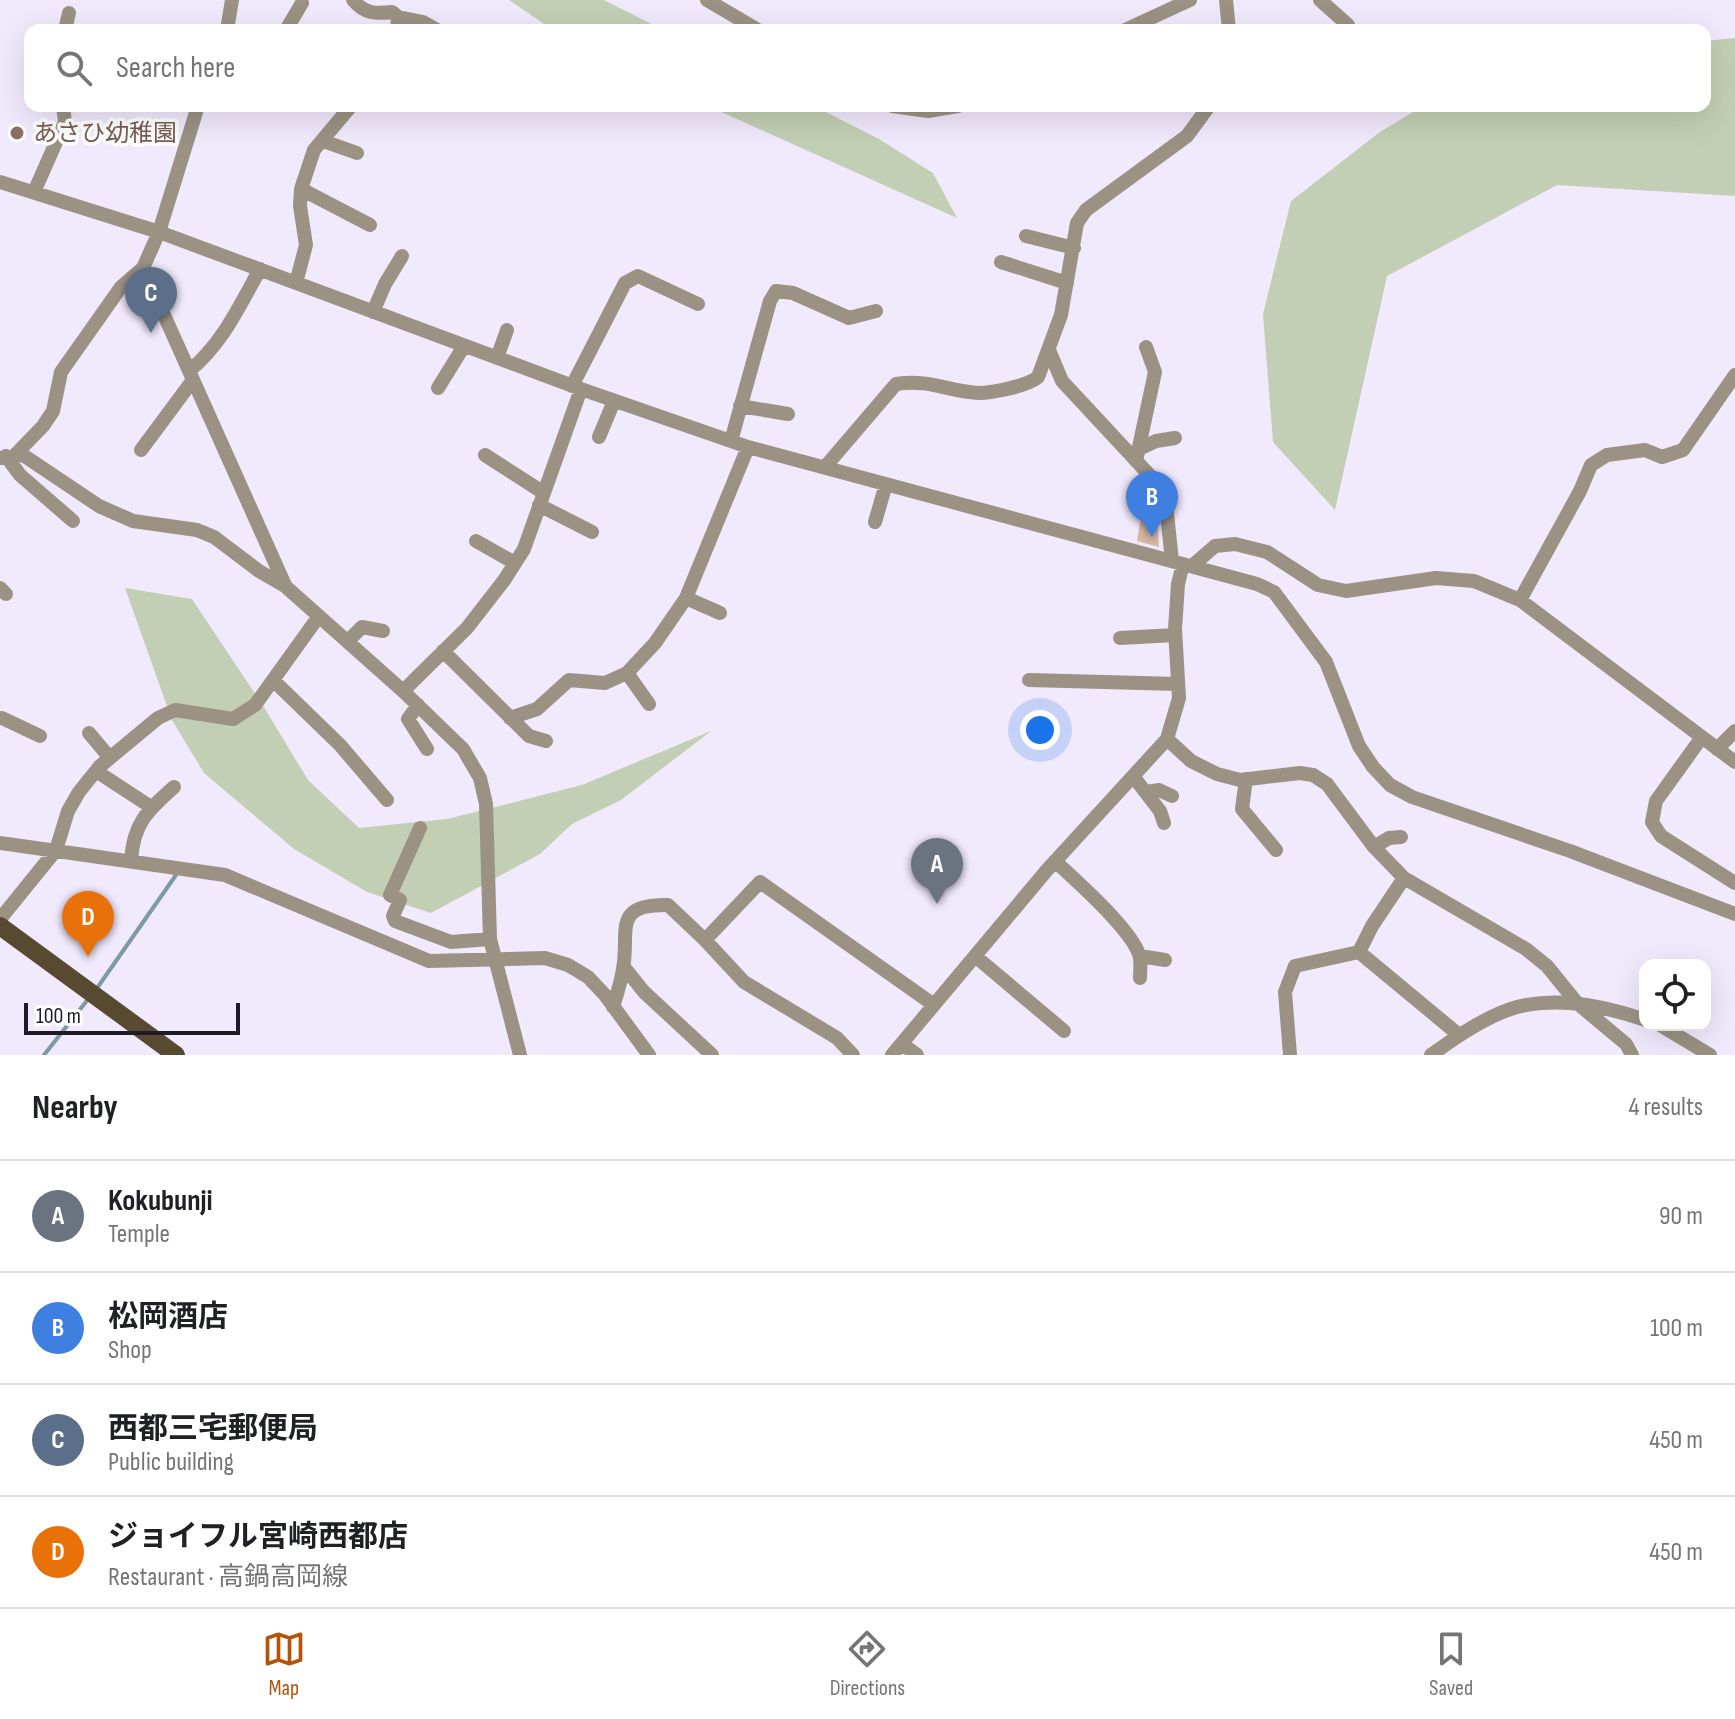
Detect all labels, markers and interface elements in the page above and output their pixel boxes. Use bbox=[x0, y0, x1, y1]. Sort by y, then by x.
search box bbox=[24, 24, 1711, 112]
icon: search bbox=[52, 46, 96, 90]
text: Search here bbox=[116, 50, 235, 86]
place label: あさひ幼稚園 bbox=[33, 119, 177, 148]
marker: あさひ幼稚園 bbox=[8, 124, 26, 142]
pin: C bbox=[125, 267, 177, 333]
pin: B bbox=[1126, 471, 1178, 537]
your location bbox=[1020, 710, 1060, 750]
pin: A bbox=[911, 838, 963, 904]
pin: D bbox=[62, 891, 114, 957]
map controls bbox=[1639, 959, 1711, 1031]
button: locate bbox=[1639, 959, 1711, 1031]
scale bar bbox=[24, 999, 240, 1035]
text: 100 m bbox=[36, 1003, 81, 1030]
text: Nearby bbox=[32, 1087, 118, 1128]
text: 4 results bbox=[1628, 1092, 1703, 1123]
text: Kokubunji bbox=[108, 1183, 213, 1219]
text: A bbox=[52, 1201, 64, 1232]
text: 90 m bbox=[1659, 1201, 1703, 1232]
text: Temple bbox=[108, 1219, 170, 1250]
text: 松岡酒店 bbox=[108, 1299, 228, 1335]
text: B bbox=[52, 1313, 64, 1344]
text: 100 m bbox=[1650, 1313, 1703, 1344]
text: Shop bbox=[108, 1335, 152, 1366]
text: 西都三宅郵便局 bbox=[108, 1411, 318, 1447]
text: C bbox=[51, 1425, 65, 1456]
text: 450 m bbox=[1649, 1425, 1703, 1456]
text: Public building bbox=[108, 1447, 234, 1478]
text: ジョイフル宮崎西都店 bbox=[108, 1519, 408, 1555]
text: D bbox=[51, 1537, 65, 1568]
text: 450 m bbox=[1649, 1537, 1703, 1568]
text: Restaurant · 高鍋高岡線 bbox=[108, 1562, 348, 1593]
tab: Map bbox=[262, 1627, 306, 1702]
tab: Directions bbox=[830, 1627, 905, 1702]
tab: Saved bbox=[1429, 1627, 1473, 1702]

